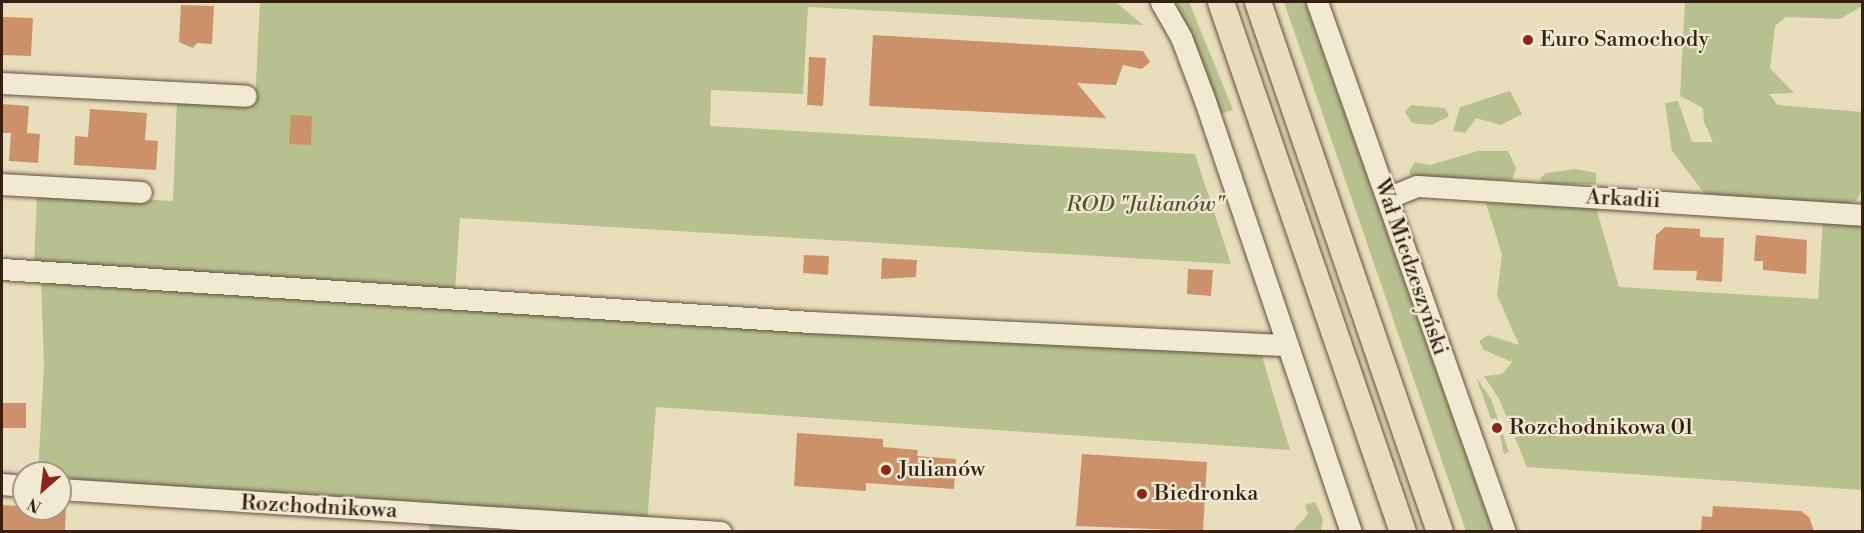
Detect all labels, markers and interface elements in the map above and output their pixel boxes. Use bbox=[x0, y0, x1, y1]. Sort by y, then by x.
place label: Euro Samochody bbox=[1540, 27, 1709, 53]
marker: Euro Samochody bbox=[1521, 33, 1535, 47]
street label: Wał Miedzeszyński bbox=[1368, 175, 1454, 359]
street label: Arkadii bbox=[1585, 184, 1661, 214]
park label: ROD "Julianów" bbox=[1066, 192, 1224, 218]
place label: Rozchodnikowa 01 bbox=[1509, 415, 1694, 441]
marker: Rozchodnikowa 01 bbox=[1490, 421, 1504, 435]
place label: Julianów bbox=[898, 457, 985, 483]
north arrow bbox=[12, 461, 72, 521]
marker: Julianów bbox=[879, 463, 893, 477]
place label: Biedronka bbox=[1154, 481, 1258, 507]
marker: Biedronka bbox=[1135, 487, 1149, 501]
street label: Rozchodnikowa bbox=[240, 490, 398, 524]
text: N bbox=[24, 493, 45, 517]

